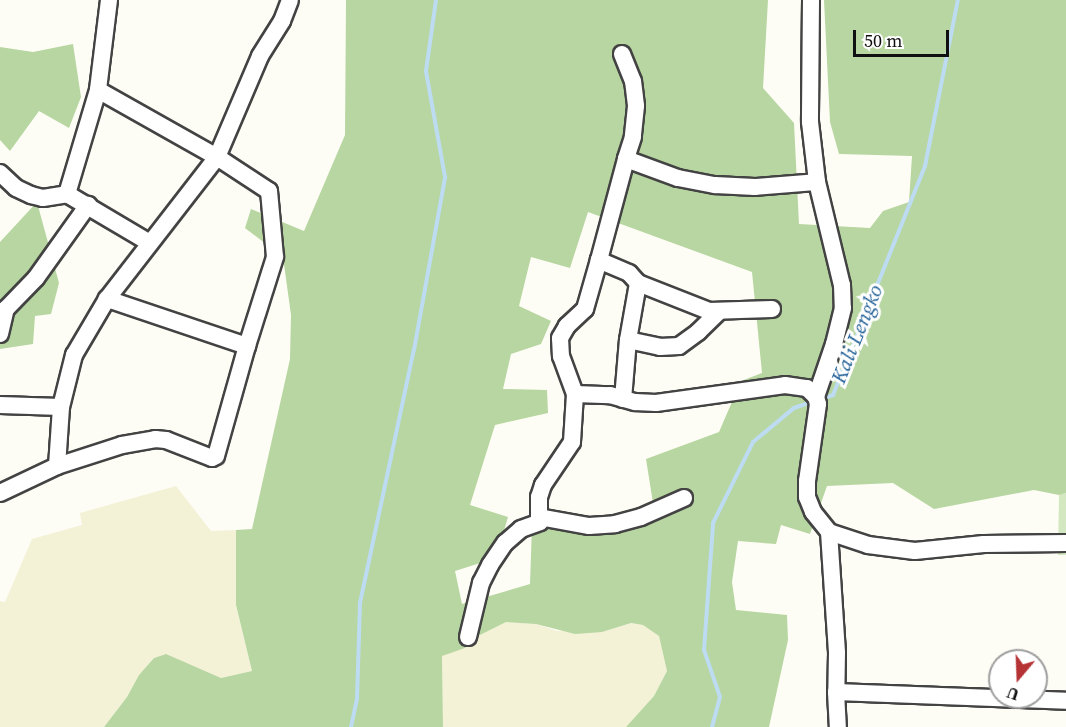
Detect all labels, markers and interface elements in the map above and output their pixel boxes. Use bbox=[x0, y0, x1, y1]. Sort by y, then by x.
scale bar bbox=[856, 18, 952, 56]
text: 50 m bbox=[864, 28, 902, 53]
water label: Kali Lengko bbox=[826, 281, 888, 387]
north arrow bbox=[988, 649, 1048, 709]
text: U bbox=[1004, 682, 1022, 706]

